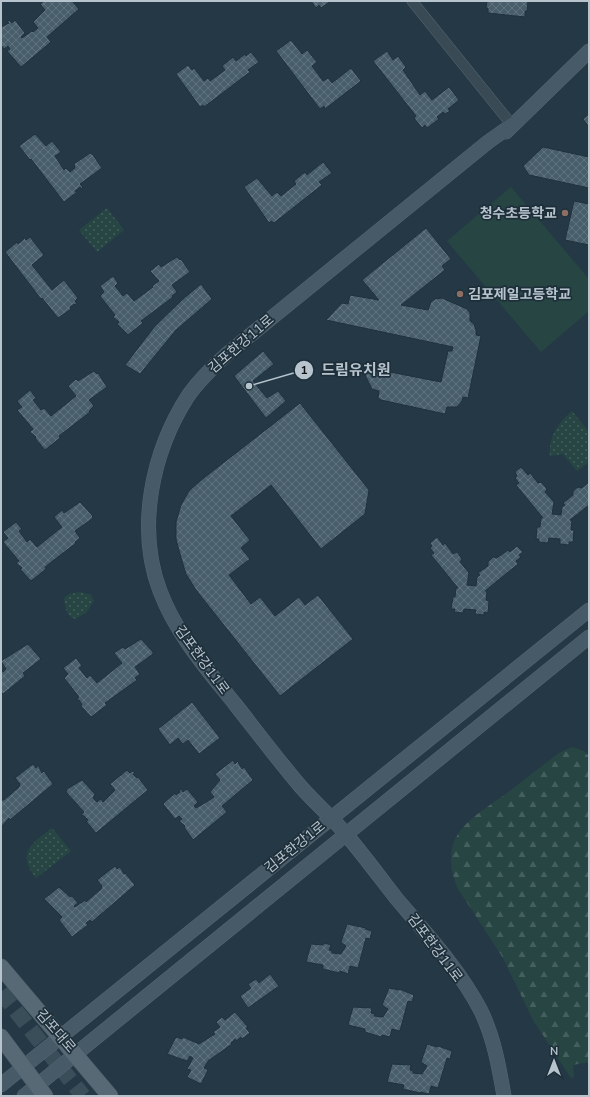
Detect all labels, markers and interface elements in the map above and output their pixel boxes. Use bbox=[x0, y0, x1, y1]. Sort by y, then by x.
place label: 청수초등학교 bbox=[480, 204, 557, 223]
marker: 청수초등학교 bbox=[560, 208, 570, 218]
place label: 김포제일고등학교 bbox=[468, 285, 571, 304]
marker: 김포제일고등학교 bbox=[455, 289, 465, 299]
street label: 김포한강11로 bbox=[204, 310, 278, 378]
callout: 드림유치원 bbox=[294, 356, 399, 383]
text: 드림유치원 bbox=[321, 360, 391, 380]
text: 1 bbox=[300, 362, 308, 378]
street label: 김포한강11로 bbox=[170, 622, 234, 699]
street label: 김포한강1로 bbox=[261, 817, 329, 877]
street label: 김포한강11로 bbox=[403, 910, 467, 986]
street label: 김포대로 bbox=[32, 1005, 80, 1057]
north arrow bbox=[534, 1041, 574, 1081]
text: N bbox=[550, 1044, 558, 1059]

